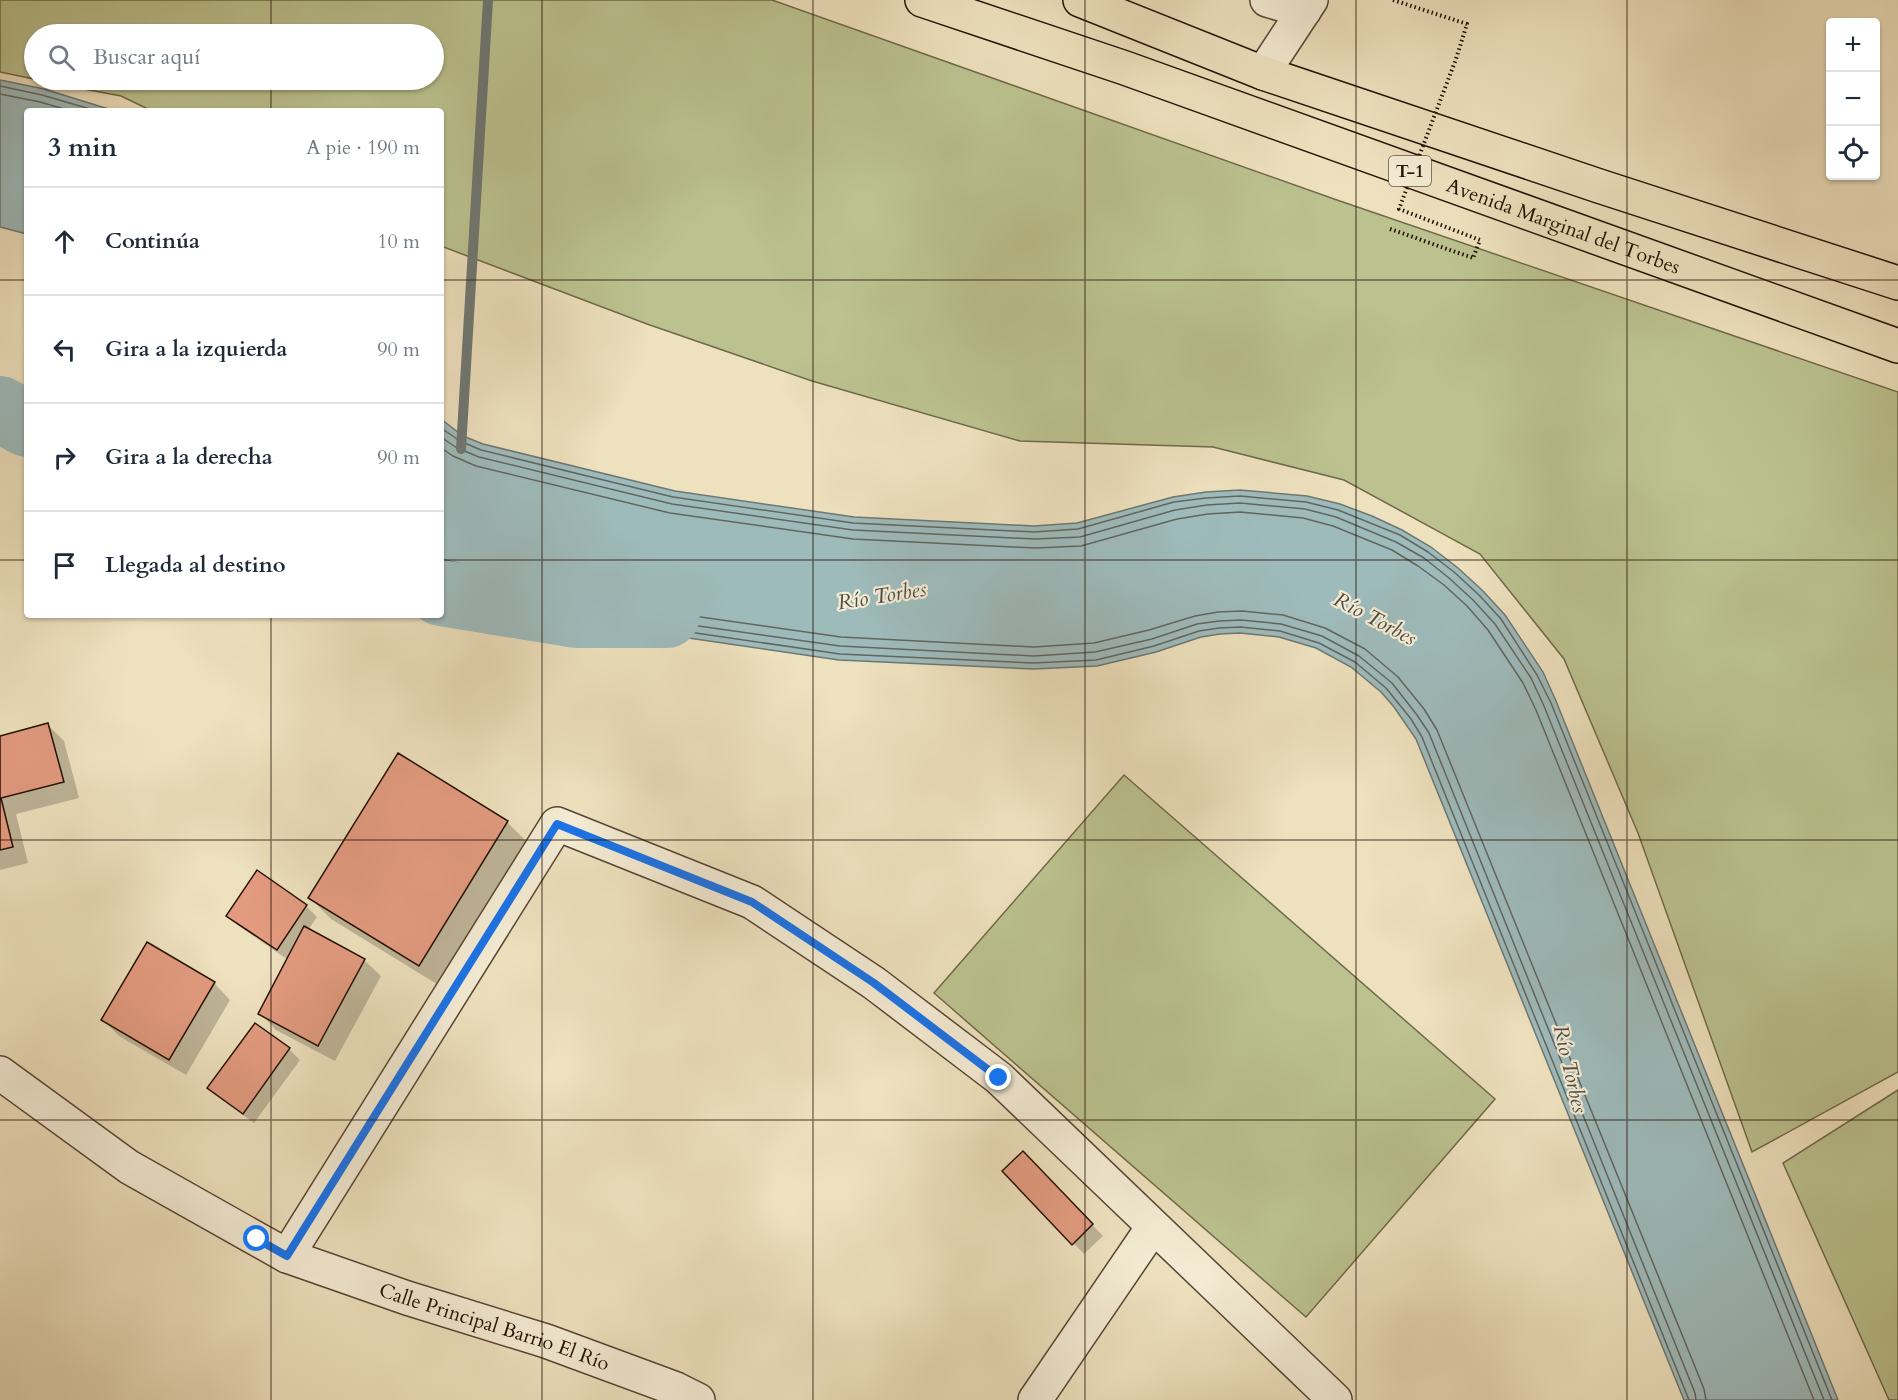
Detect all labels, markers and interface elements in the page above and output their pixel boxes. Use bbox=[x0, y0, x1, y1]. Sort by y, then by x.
map controls bbox=[1826, 18, 1880, 180]
button: + bbox=[1826, 18, 1880, 72]
search box bbox=[24, 24, 444, 90]
icon: search bbox=[45, 41, 78, 74]
text: Buscar aquí bbox=[93, 42, 200, 72]
button: − bbox=[1826, 72, 1880, 126]
button: locate bbox=[1826, 126, 1880, 180]
text: 3 min bbox=[48, 130, 117, 165]
text: A pie · 190 m bbox=[306, 134, 420, 161]
road number: T-1 bbox=[1389, 156, 1431, 186]
street label: Avenida Marginal del Torbes bbox=[1443, 171, 1684, 280]
icon: ahead bbox=[48, 225, 81, 258]
text: Continúa bbox=[105, 226, 200, 256]
text: 10 m bbox=[377, 228, 420, 255]
icon: left bbox=[48, 333, 81, 366]
text: Gira a la izquierda bbox=[105, 334, 288, 364]
text: 90 m bbox=[377, 336, 420, 363]
icon: right bbox=[48, 441, 81, 474]
text: Gira a la derecha bbox=[105, 442, 273, 472]
text: 90 m bbox=[377, 444, 420, 471]
icon: arrive bbox=[48, 549, 81, 582]
text: Llegada al destino bbox=[105, 550, 286, 580]
water label: Río Torbes bbox=[835, 575, 929, 617]
water label: Río Torbes bbox=[1329, 585, 1421, 653]
water label: Río Torbes bbox=[1546, 1022, 1594, 1116]
route end bbox=[985, 1064, 1011, 1090]
route start bbox=[243, 1225, 269, 1251]
street label: Calle Principal Barrio El Río bbox=[376, 1276, 614, 1377]

